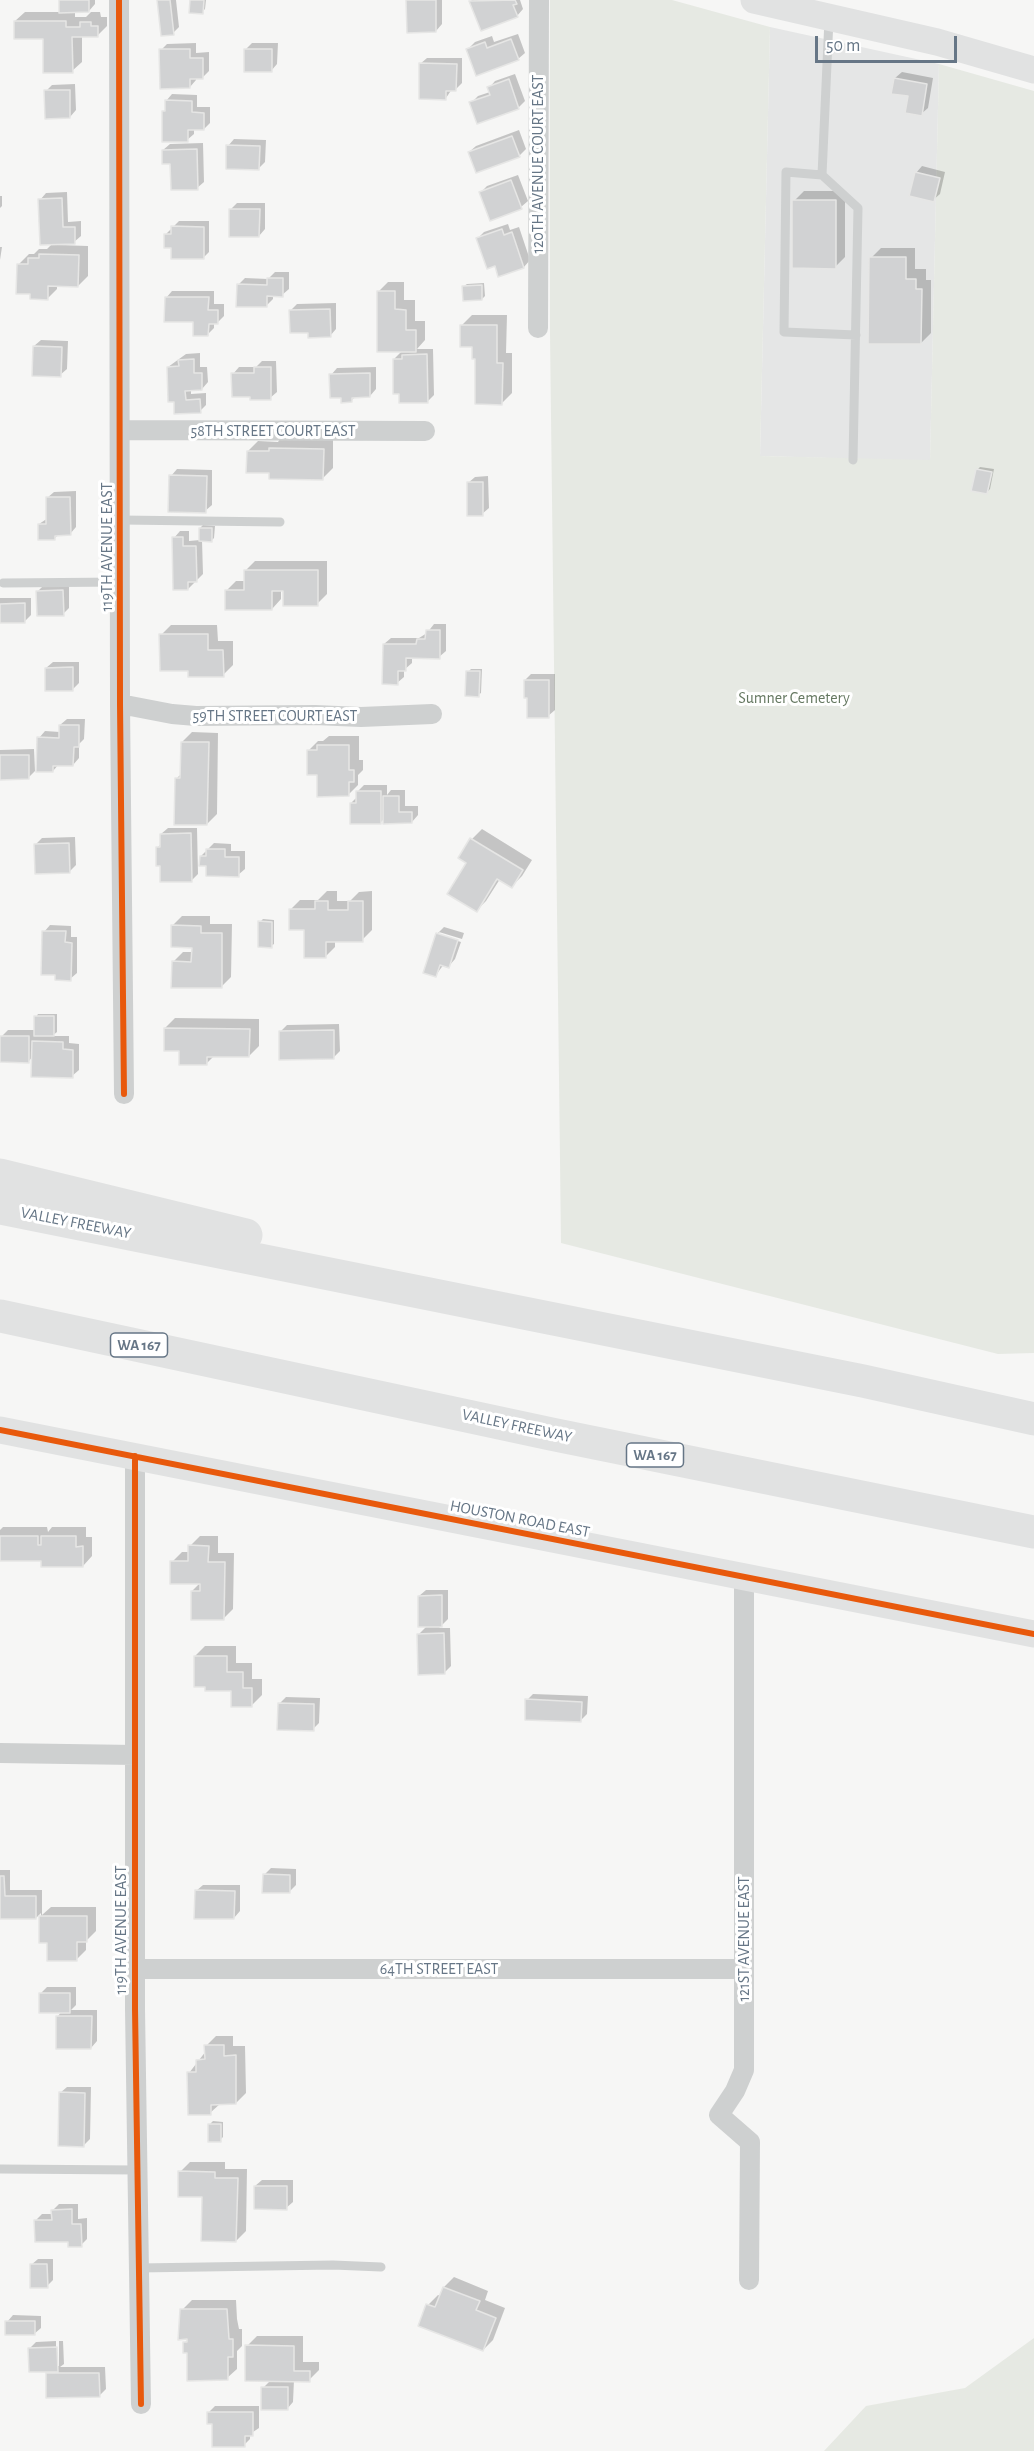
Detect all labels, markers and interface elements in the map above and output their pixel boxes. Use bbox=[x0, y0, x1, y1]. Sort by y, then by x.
scale bar bbox=[818, 24, 960, 62]
text: 50 m bbox=[826, 37, 860, 55]
street label: 120TH AVENUE COURT EAST bbox=[528, 75, 548, 253]
street label: 58TH STREET COURT EAST bbox=[191, 421, 355, 441]
street label: 119TH AVENUE EAST bbox=[97, 483, 117, 611]
park label: Sumner Cemetery bbox=[738, 688, 850, 708]
street label: 59TH STREET COURT EAST bbox=[193, 706, 357, 726]
street label: VALLEY FREEWAY bbox=[19, 1203, 133, 1243]
road number: WA 167 bbox=[110, 1333, 168, 1357]
street label: VALLEY FREEWAY bbox=[460, 1405, 574, 1447]
road number: WA 167 bbox=[626, 1443, 684, 1467]
street label: HOUSTON ROAD EAST bbox=[448, 1496, 592, 1542]
street label: 119TH AVENUE EAST bbox=[111, 1866, 131, 1994]
street label: 121ST AVENUE EAST bbox=[734, 1876, 754, 2002]
street label: 64TH STREET EAST bbox=[380, 1959, 498, 1979]

